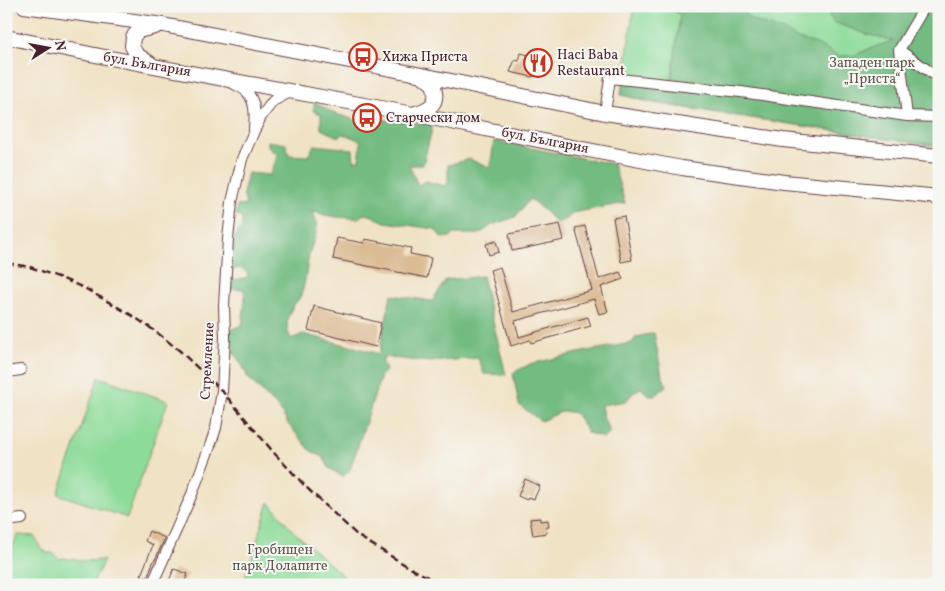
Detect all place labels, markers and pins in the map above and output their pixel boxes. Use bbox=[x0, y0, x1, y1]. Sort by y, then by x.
bus stop icon: Хижа Приста bbox=[348, 42, 378, 72]
place label: Haci Baba Restaurant bbox=[557, 46, 625, 81]
place label: Хижа Приста bbox=[382, 48, 468, 67]
restaurant icon: Haci Baba Restaurant bbox=[523, 48, 553, 78]
bus stop icon: Старчески дом bbox=[352, 103, 382, 133]
place label: Старчески дом bbox=[386, 109, 481, 128]

